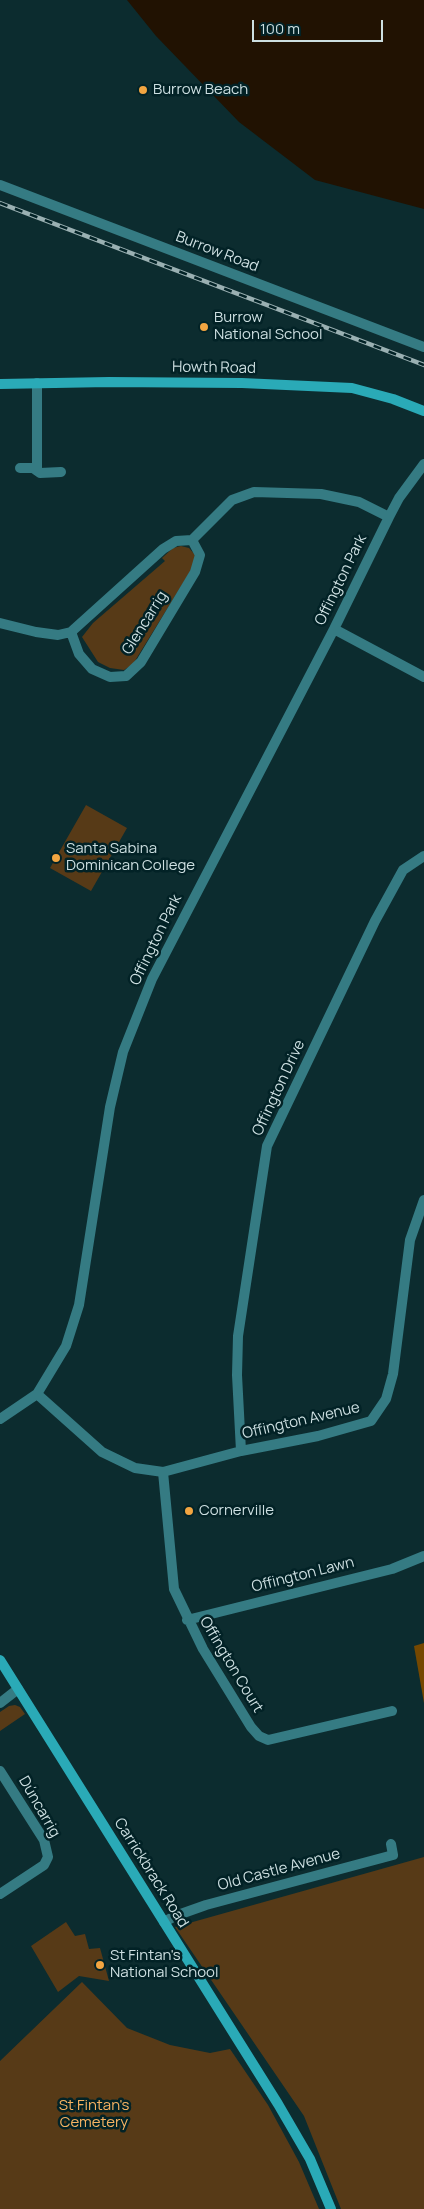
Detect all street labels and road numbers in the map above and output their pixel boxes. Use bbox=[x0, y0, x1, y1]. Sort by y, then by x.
street label: Burrow Road bbox=[173, 228, 261, 276]
street label: Howth Road bbox=[172, 358, 256, 378]
street label: Offington Park bbox=[311, 532, 371, 628]
street label: Glencarrig bbox=[118, 588, 172, 658]
street label: Offington Park bbox=[126, 892, 186, 988]
street label: Offington Drive bbox=[249, 1037, 309, 1139]
street label: Offington Avenue bbox=[240, 1399, 362, 1443]
street label: Offington Lawn bbox=[250, 1554, 356, 1596]
street label: Offington Court bbox=[195, 1614, 267, 1716]
street label: Dúncarrig bbox=[14, 1773, 64, 1841]
street label: Carrickbrack Road bbox=[110, 1815, 192, 1931]
street label: Old Castle Avenue bbox=[216, 1845, 342, 1895]

